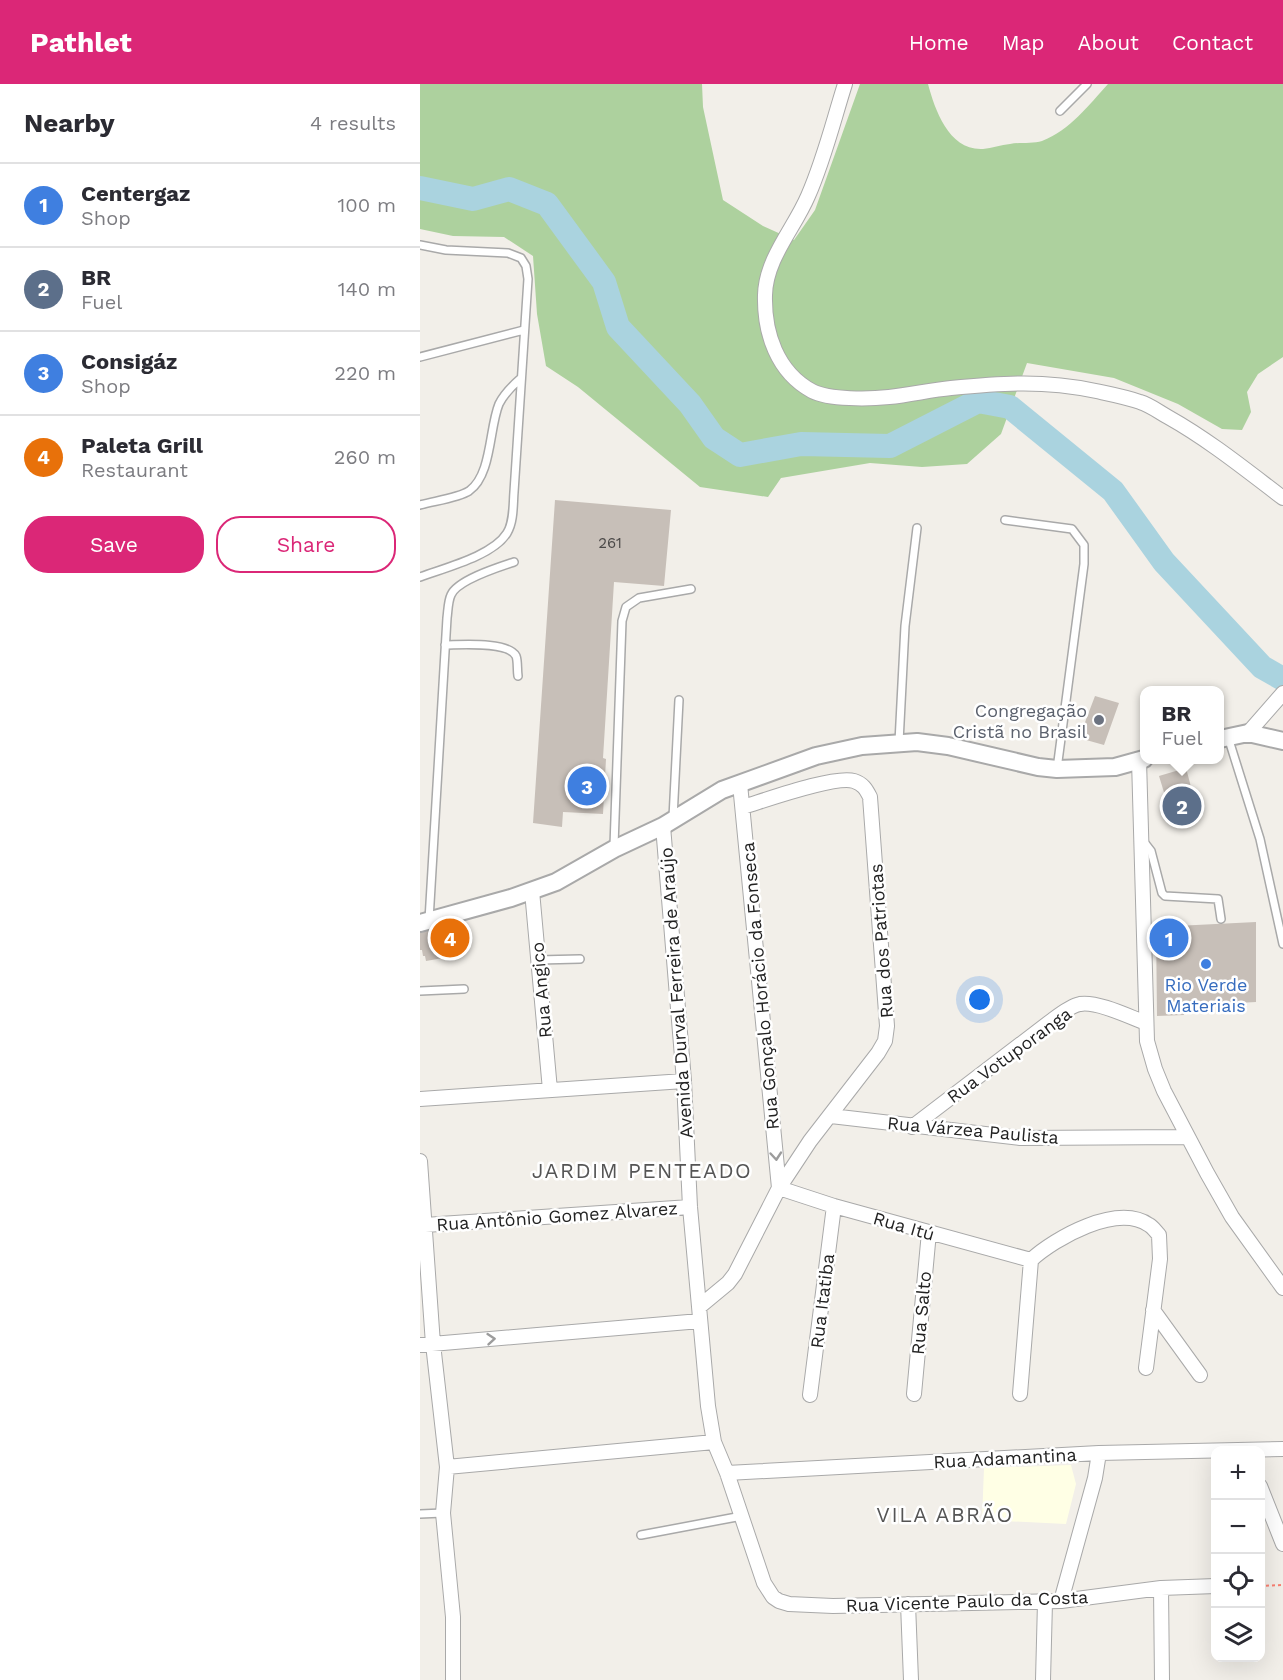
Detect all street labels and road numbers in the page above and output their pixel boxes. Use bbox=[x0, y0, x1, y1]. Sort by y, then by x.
street label: Rua Gonçalo Horácio da Fonseca bbox=[737, 841, 783, 1131]
street label: Avenida Durval Ferreira de Araújo bbox=[655, 847, 697, 1139]
street label: Rua dos Patriotas bbox=[865, 863, 897, 1019]
street label: Rua Angico bbox=[526, 941, 556, 1039]
street label: Rua Votuporanga bbox=[943, 1003, 1075, 1107]
street label: Rua Várzea Paulista bbox=[886, 1112, 1060, 1148]
street label: Rua Antônio Gomez Alvarez bbox=[436, 1197, 678, 1235]
street label: Rua Itú bbox=[871, 1207, 937, 1245]
street label: Rua Itatiba bbox=[806, 1252, 838, 1350]
street label: Rua Salto bbox=[907, 1270, 935, 1356]
street label: Rua Adamantina bbox=[933, 1444, 1077, 1472]
street label: Rua Vicente Paulo da Costa bbox=[845, 1586, 1089, 1616]

